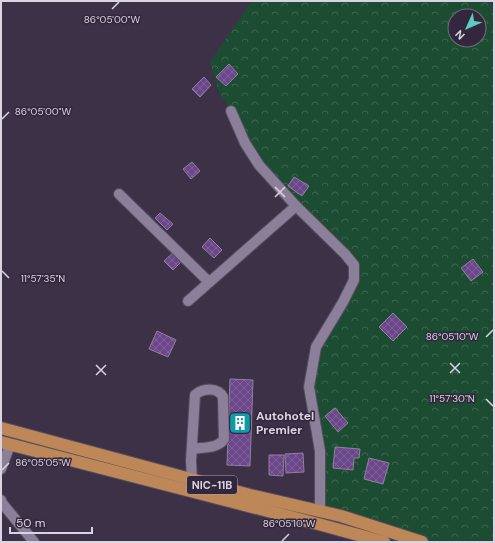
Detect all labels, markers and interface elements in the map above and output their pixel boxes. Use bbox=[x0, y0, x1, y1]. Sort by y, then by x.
north arrow bbox=[447, 8, 487, 48]
text: 86°05'00"W bbox=[84, 13, 141, 26]
text: N bbox=[452, 27, 468, 43]
text: 86°05'00"W bbox=[15, 105, 72, 118]
text: 11°57'35"N bbox=[21, 272, 65, 285]
text: 86°05'10"W bbox=[426, 330, 479, 343]
text: 11°57'30"N bbox=[429, 392, 475, 405]
place label: Autohotel Premier bbox=[256, 408, 314, 438]
building icon: Autohotel Premier bbox=[227, 410, 253, 436]
text: 86°05'05"W bbox=[15, 456, 71, 469]
road number: NIC-11B bbox=[187, 476, 237, 494]
scale bar bbox=[10, 509, 92, 535]
text: 50 m bbox=[16, 515, 45, 531]
text: 86°05'10"W bbox=[263, 517, 316, 530]

